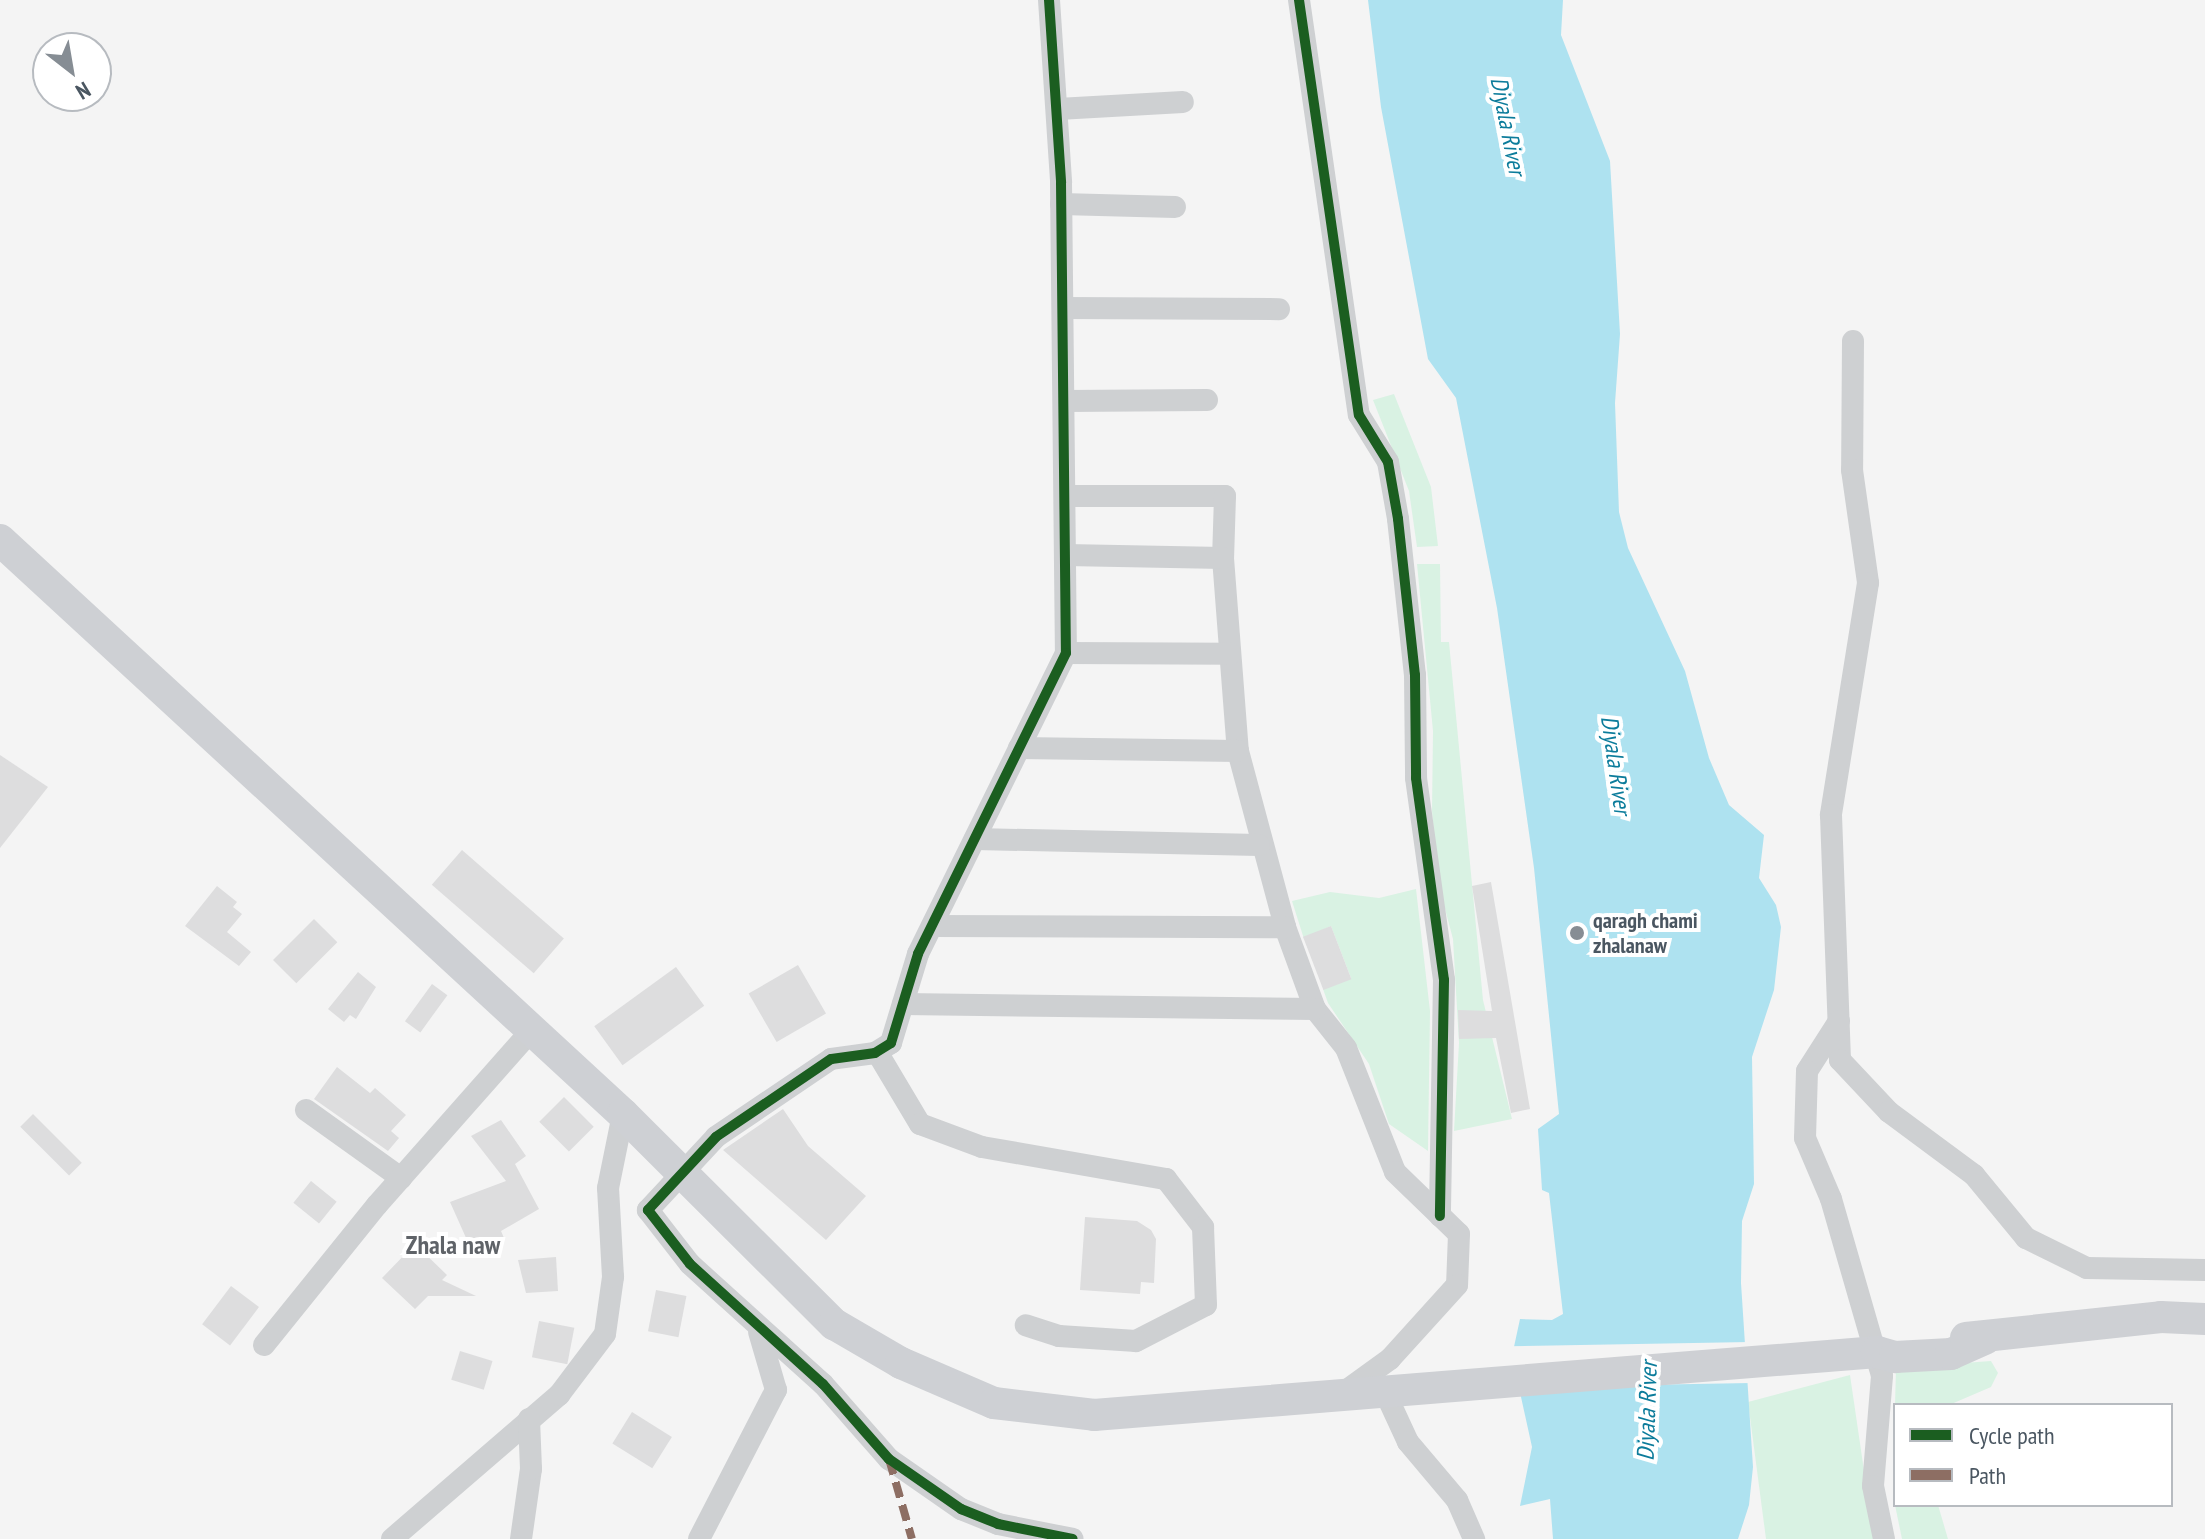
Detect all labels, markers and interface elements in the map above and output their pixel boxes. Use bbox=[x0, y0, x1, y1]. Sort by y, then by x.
north arrow bbox=[32, 32, 112, 112]
water label: Diyala River bbox=[1484, 75, 1532, 177]
text: N bbox=[71, 76, 96, 106]
water label: Diyala River bbox=[1595, 714, 1637, 816]
place label: qaragh chami zhalanaw bbox=[1593, 907, 1698, 958]
marker: qaragh chami zhalanaw bbox=[1568, 924, 1586, 942]
district label: Zhala naw bbox=[406, 1229, 500, 1261]
water label: Diyala River bbox=[1631, 1361, 1663, 1461]
legend bbox=[1893, 1403, 2173, 1507]
text: Cycle path bbox=[1969, 1420, 2055, 1451]
text: Path bbox=[1969, 1460, 2006, 1491]

